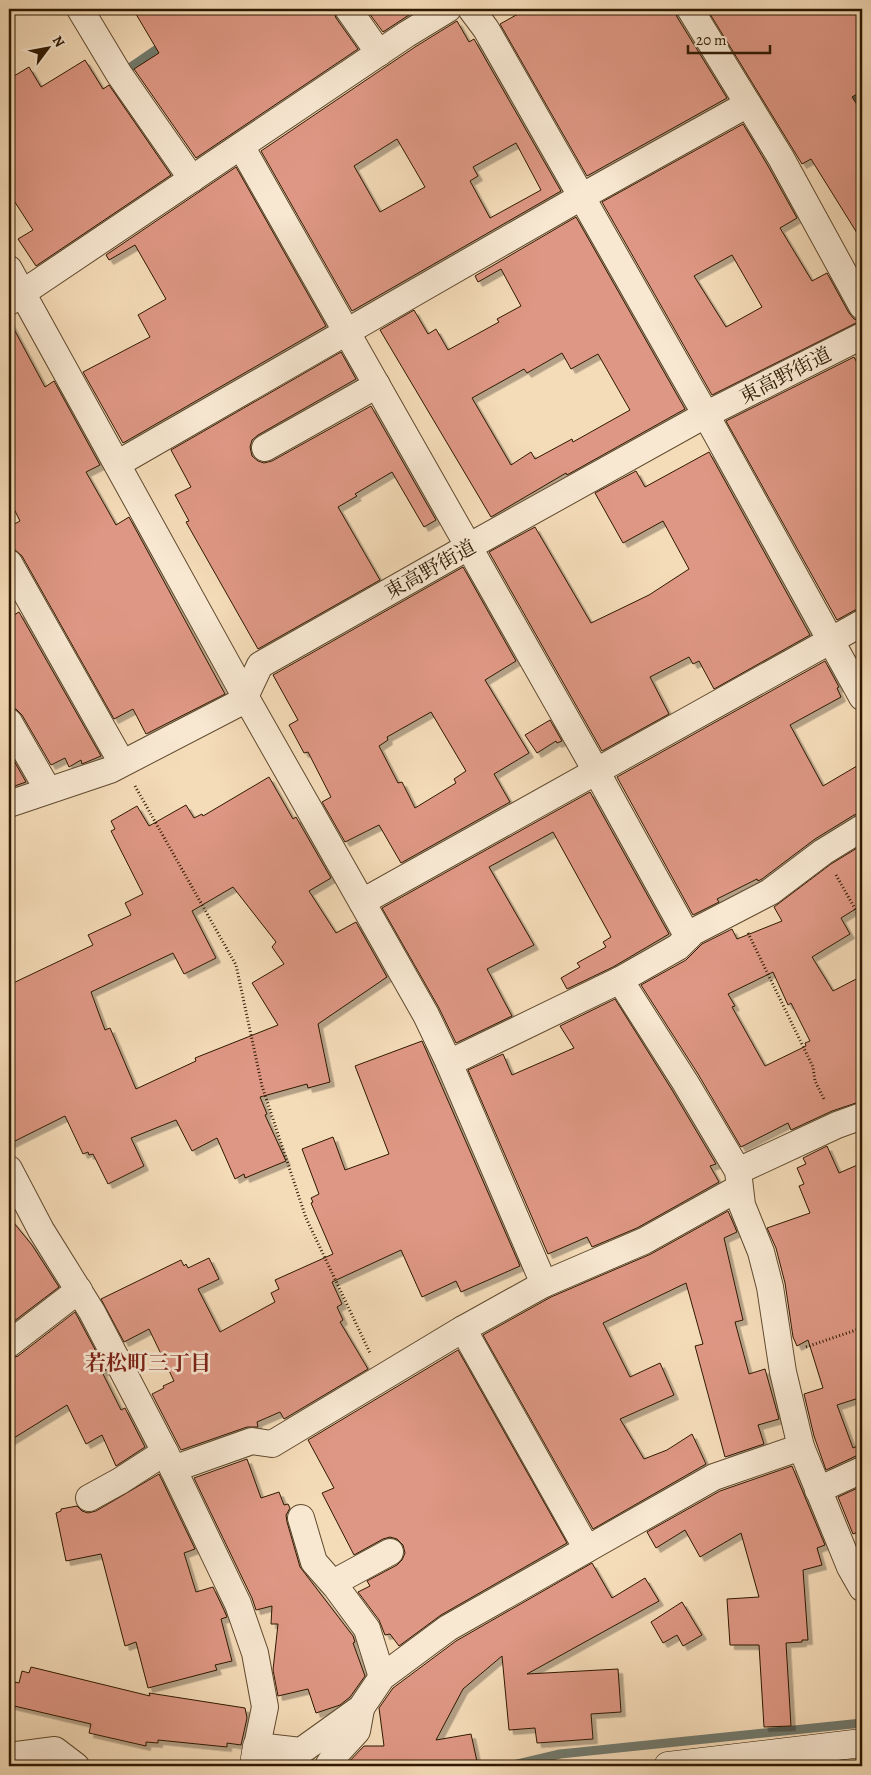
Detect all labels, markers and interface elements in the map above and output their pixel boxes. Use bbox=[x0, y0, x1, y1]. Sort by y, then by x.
north arrow bbox=[22, 22, 72, 72]
scale bar bbox=[688, 22, 771, 54]
text: 20 m bbox=[696, 30, 727, 50]
text: N bbox=[48, 32, 69, 51]
street label: 東高野街道 bbox=[735, 341, 836, 410]
street label: 東高野街道 bbox=[380, 533, 481, 605]
district label: 若松町三丁目 bbox=[85, 1349, 211, 1377]

